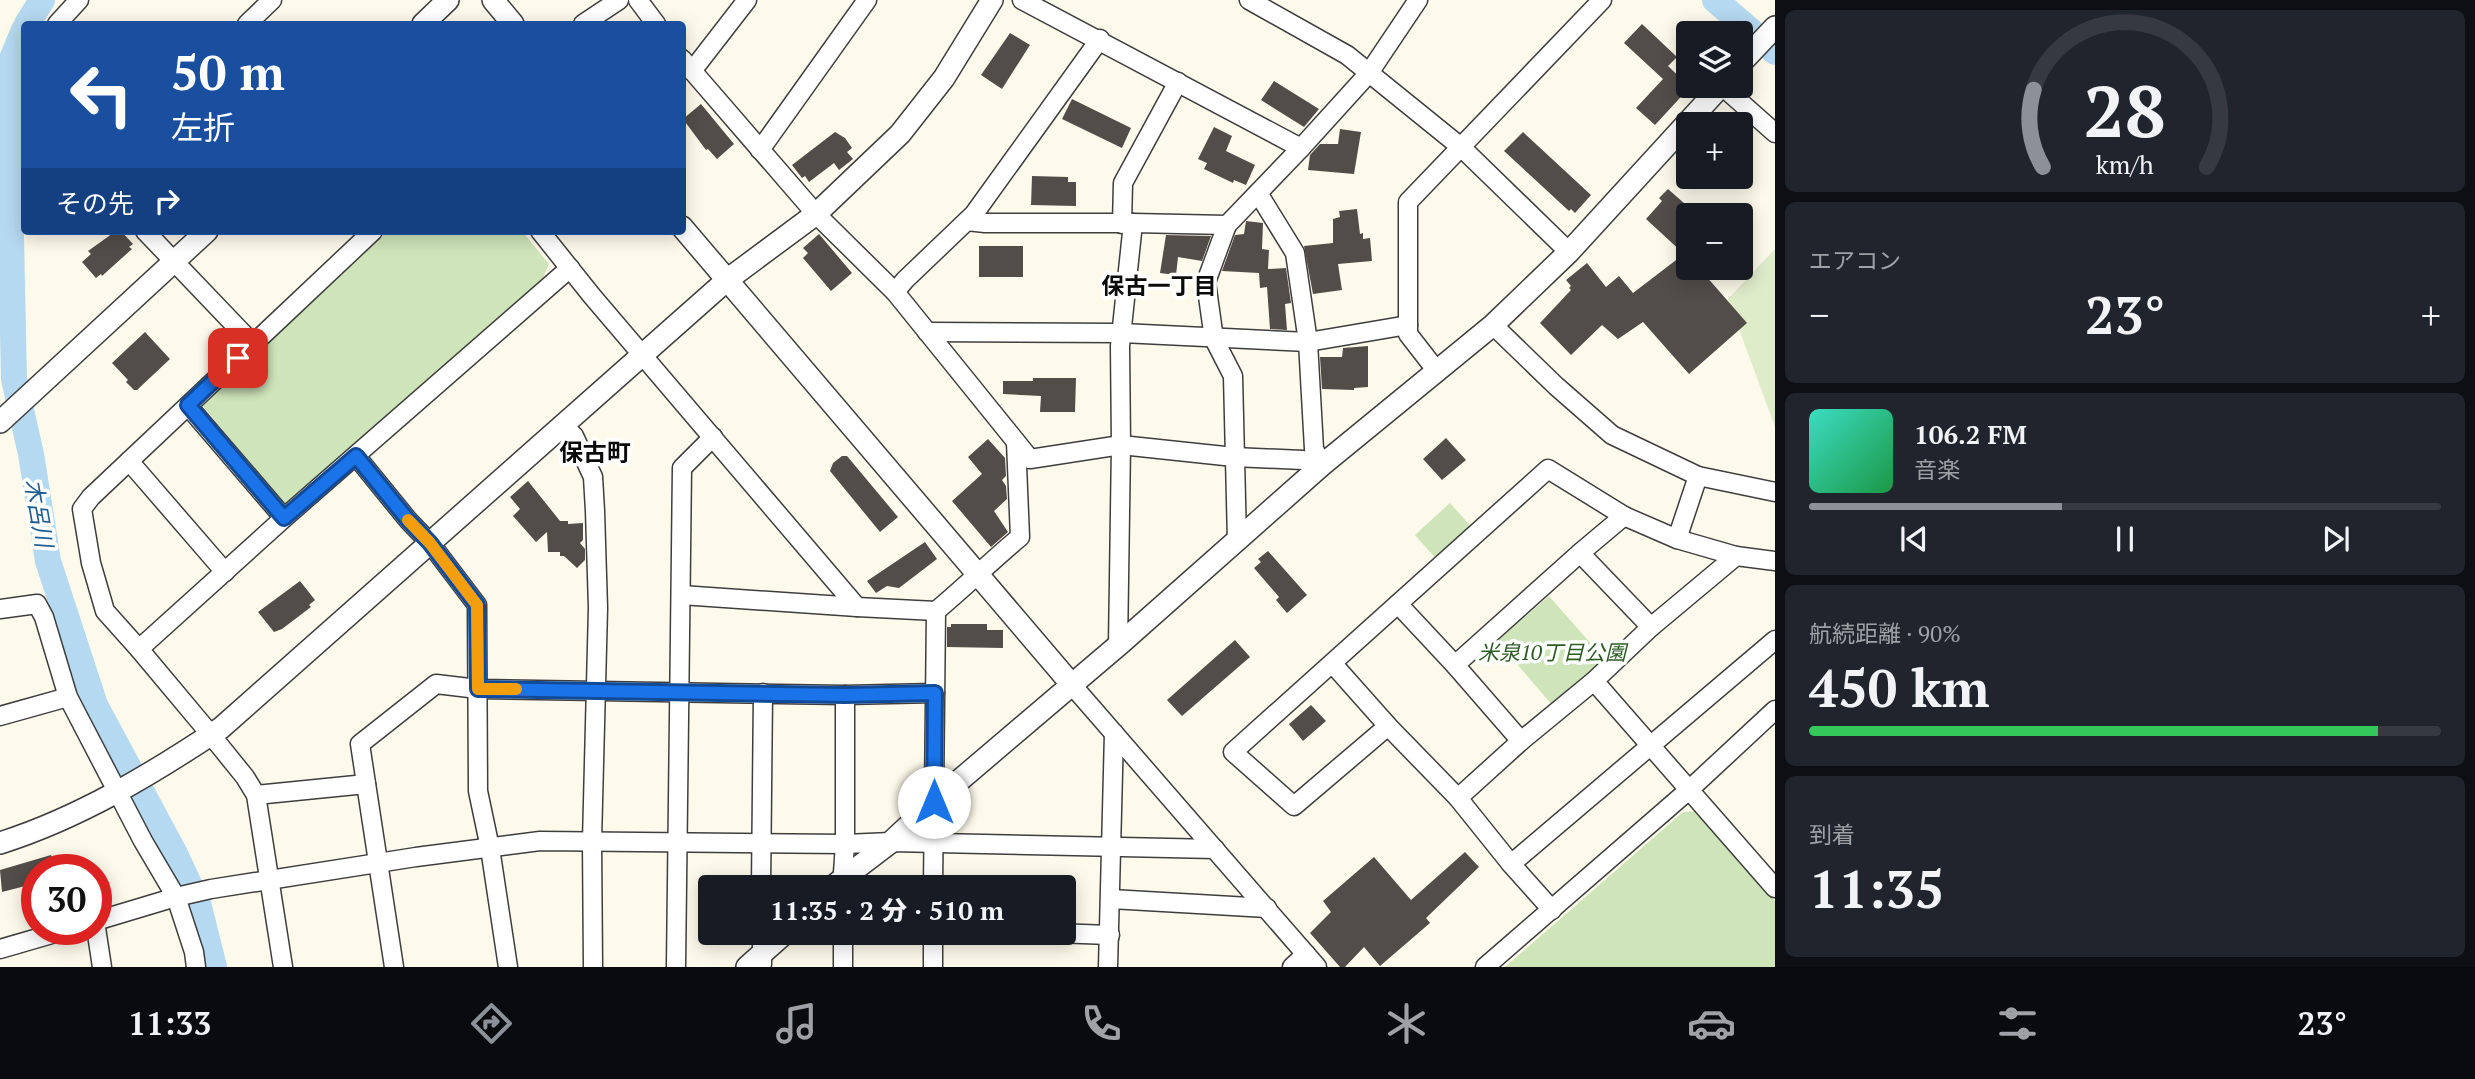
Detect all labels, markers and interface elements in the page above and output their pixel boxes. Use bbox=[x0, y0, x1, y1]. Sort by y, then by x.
map controls bbox=[1676, 21, 1753, 280]
button: layers bbox=[1676, 21, 1753, 98]
text: 50 m bbox=[171, 39, 285, 104]
icon: left bbox=[56, 49, 147, 140]
text: 28 bbox=[2084, 61, 2166, 158]
text: 左折 bbox=[171, 106, 235, 148]
button: + bbox=[1676, 112, 1753, 189]
text: km/h bbox=[2096, 148, 2154, 181]
icon: right bbox=[148, 182, 186, 220]
text: その先 bbox=[56, 186, 134, 220]
button: − bbox=[1676, 203, 1753, 280]
text: エアコン bbox=[1809, 245, 1901, 276]
district label: 保古一丁目 bbox=[1102, 270, 1217, 301]
text: 23° bbox=[2085, 280, 2165, 349]
text: − bbox=[1809, 290, 1829, 340]
text: + bbox=[2421, 290, 2441, 340]
pin bbox=[208, 328, 268, 388]
icon: arrive bbox=[219, 339, 257, 377]
text: 106.2 FM bbox=[1914, 417, 2027, 451]
district label: 保古町 bbox=[559, 436, 631, 468]
text: 音楽 bbox=[1914, 454, 1960, 485]
water label: 木呂川 bbox=[18, 476, 61, 553]
icon: previous bbox=[1895, 520, 1933, 558]
icon: pause bbox=[2106, 520, 2144, 558]
icon: next bbox=[2317, 520, 2355, 558]
text: 航続距離 · 90% bbox=[1809, 618, 1961, 649]
park label: 米泉10丁目公園 bbox=[1478, 638, 1629, 666]
text: 450 km bbox=[1809, 653, 1990, 722]
position arrow bbox=[897, 765, 971, 839]
text: 到着 bbox=[1809, 819, 1855, 850]
speed limit sign: 30 bbox=[21, 854, 112, 945]
text: 11:35 bbox=[1809, 854, 1944, 923]
text: 11:35 · 2 分 · 510 m bbox=[770, 893, 1004, 927]
icon: directions bbox=[467, 999, 516, 1048]
icon: music bbox=[772, 999, 821, 1048]
icon: phone bbox=[1077, 999, 1126, 1048]
icon: climate bbox=[1382, 999, 1431, 1048]
icon: car bbox=[1687, 999, 1736, 1048]
icon: filters bbox=[1993, 999, 2042, 1048]
text: 11:33 bbox=[128, 1002, 211, 1044]
text: 23° bbox=[2298, 1002, 2347, 1044]

